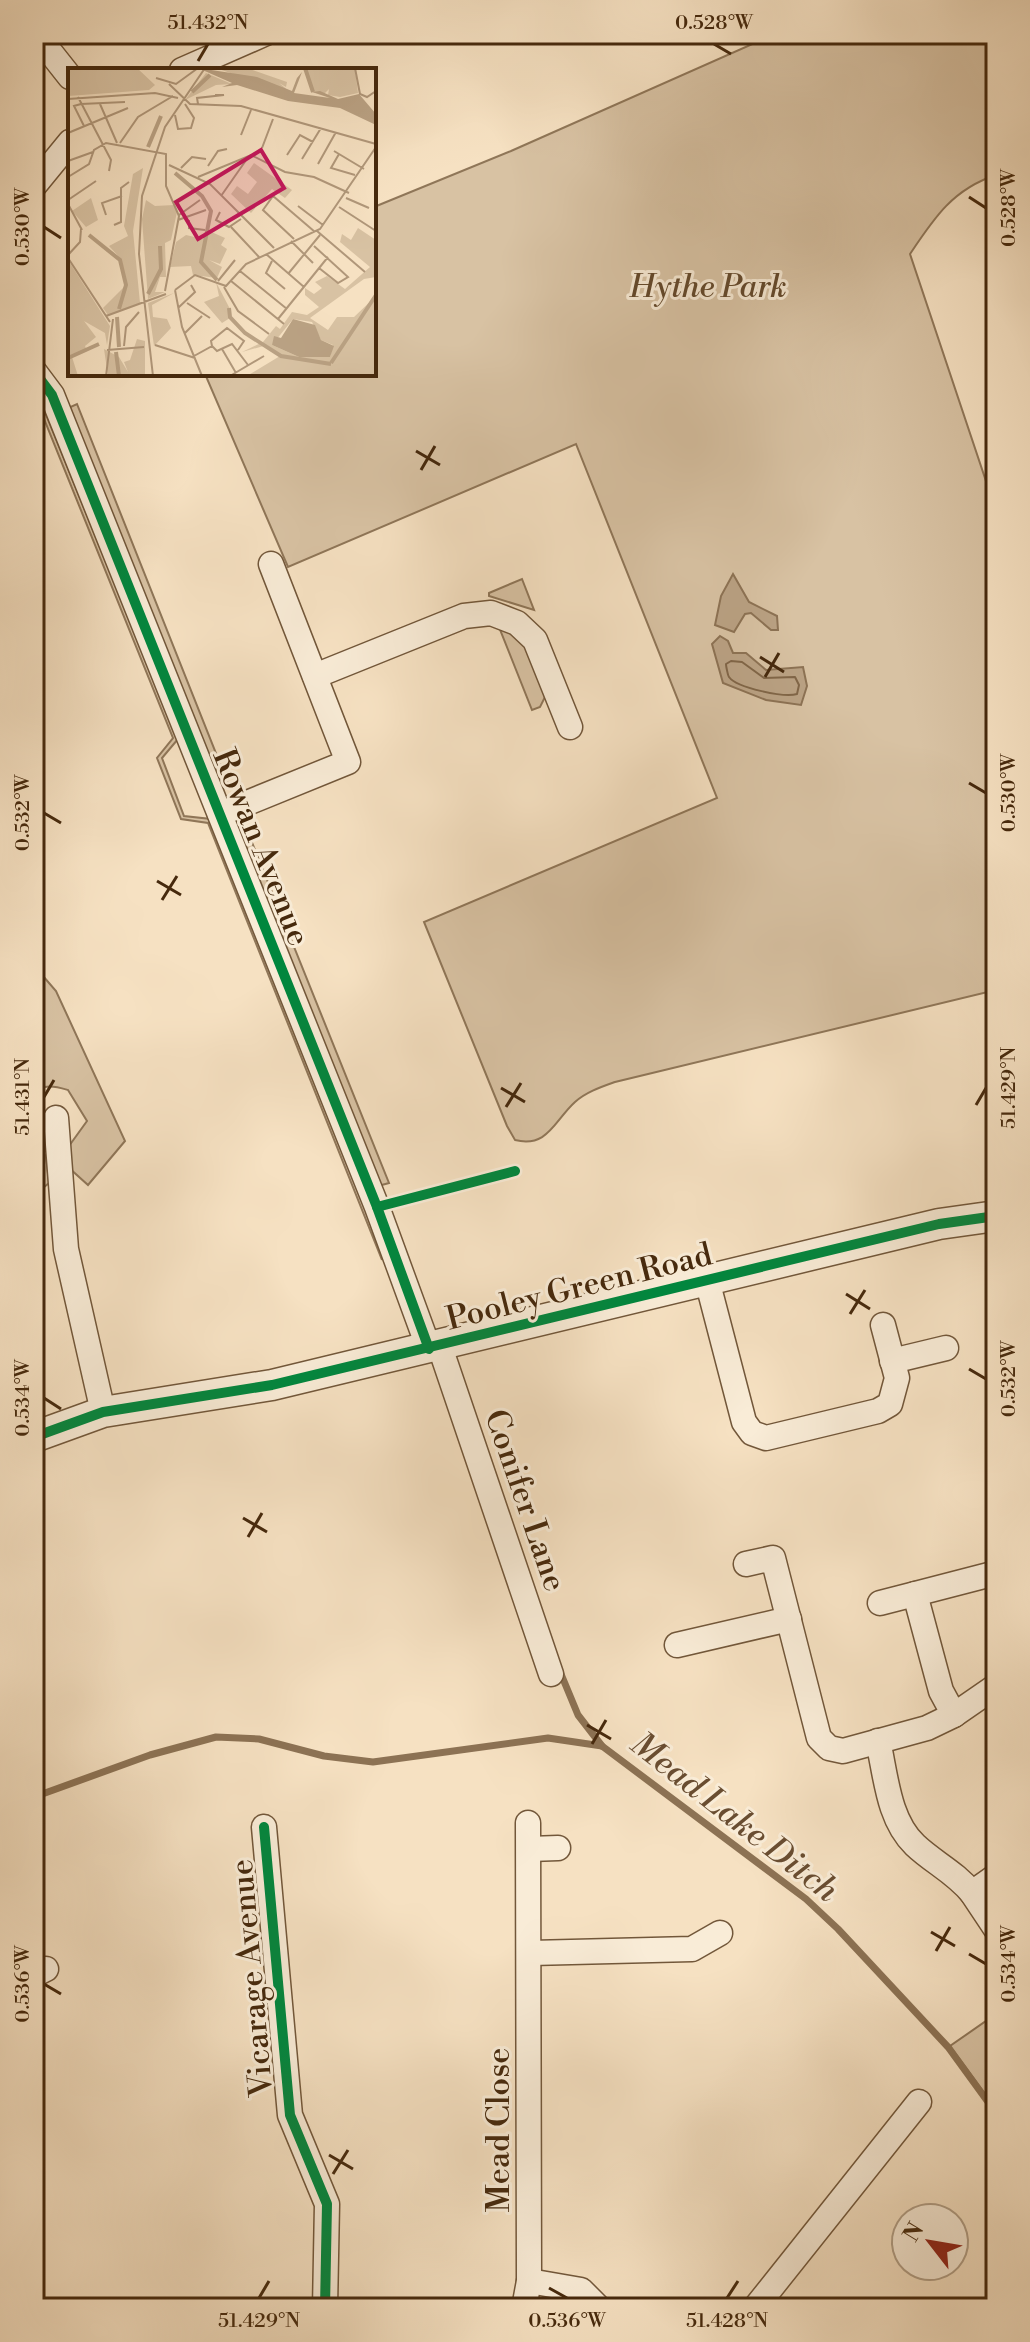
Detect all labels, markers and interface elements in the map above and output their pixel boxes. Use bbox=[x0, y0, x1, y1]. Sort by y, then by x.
text: 51.432°N bbox=[168, 11, 249, 36]
text: 0.528°W bbox=[675, 11, 754, 36]
inset map bbox=[68, 68, 376, 376]
text: 0.528°W bbox=[997, 168, 1022, 247]
text: 0.530°W bbox=[11, 187, 36, 266]
park label: Hythe Park bbox=[628, 267, 787, 307]
street label: Rowan Avenue bbox=[203, 743, 319, 952]
text: 0.530°W bbox=[997, 753, 1022, 832]
text: 0.532°W bbox=[11, 774, 36, 851]
text: 51.429°N bbox=[997, 1047, 1022, 1129]
text: 51.431°N bbox=[11, 1058, 36, 1136]
street label: Pooley Green Road bbox=[442, 1235, 716, 1339]
text: 0.532°W bbox=[997, 1340, 1022, 1417]
text: 0.534°W bbox=[11, 1358, 36, 1437]
street label: Conifer Lane bbox=[475, 1404, 575, 1597]
water label: Mead Lake Ditch bbox=[621, 1723, 847, 1913]
street label: Vicarage Avenue bbox=[222, 1857, 282, 2099]
text: 0.534°W bbox=[997, 1924, 1022, 2003]
text: 0.536°W bbox=[11, 1944, 36, 2023]
street label: Mead Close bbox=[479, 2047, 519, 2213]
north arrow bbox=[890, 2202, 970, 2282]
text: N bbox=[898, 2218, 931, 2247]
text: 51.429°N bbox=[218, 2309, 300, 2334]
text: 0.536°W bbox=[528, 2309, 607, 2334]
text: 51.428°N bbox=[686, 2309, 768, 2334]

